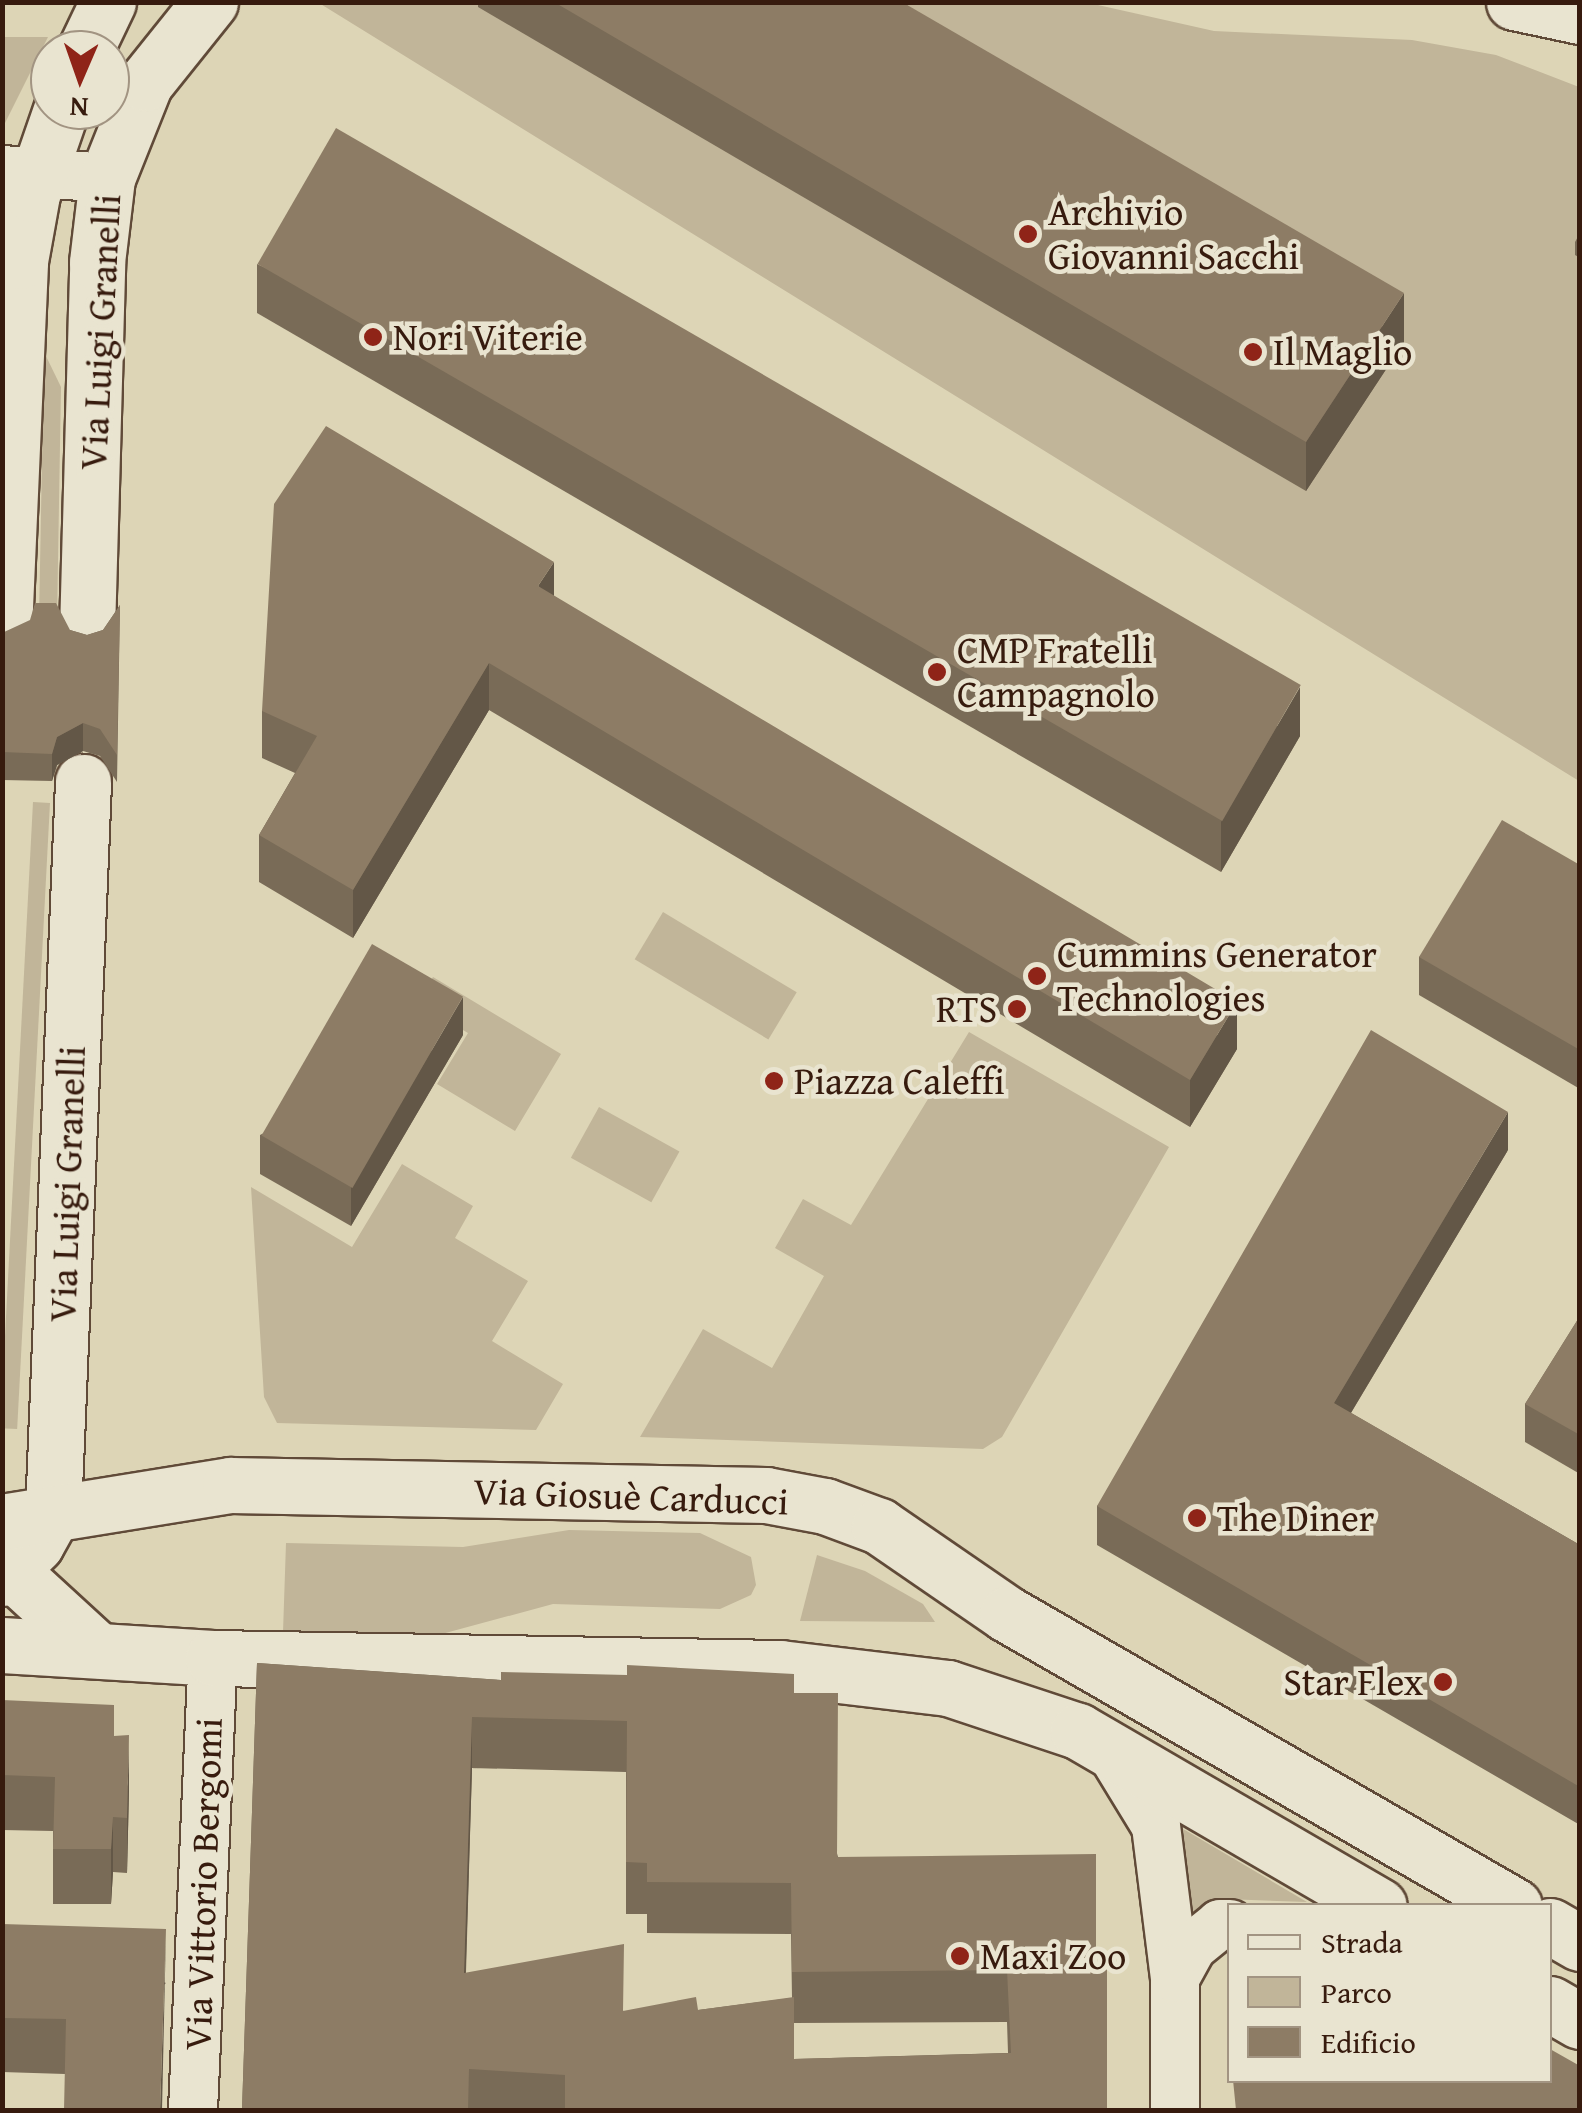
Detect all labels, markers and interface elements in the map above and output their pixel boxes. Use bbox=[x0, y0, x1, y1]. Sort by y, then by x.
north arrow bbox=[30, 30, 130, 130]
text: N bbox=[69, 88, 89, 129]
place label: Archivio Giovanni Sacchi bbox=[1048, 189, 1299, 278]
street label: Via Luigi Granelli bbox=[70, 193, 130, 471]
marker: Archivio Giovanni Sacchi bbox=[1017, 223, 1039, 245]
place label: Nori Viterie bbox=[393, 314, 583, 360]
marker: Nori Viterie bbox=[362, 326, 384, 348]
place label: Il Maglio bbox=[1273, 329, 1412, 375]
marker: Il Maglio bbox=[1242, 341, 1264, 363]
place label: CMP Fratelli Campagnolo bbox=[957, 627, 1155, 716]
marker: CMP Fratelli Campagnolo bbox=[926, 661, 948, 683]
place label: Cummins Generator Technologies bbox=[1057, 931, 1377, 1021]
marker: Cummins Generator Technologies bbox=[1026, 965, 1048, 987]
place label: RTS bbox=[936, 986, 997, 1032]
marker: RTS bbox=[1006, 998, 1028, 1020]
street label: Via Luigi Granelli bbox=[39, 1045, 95, 1323]
place label: Piazza Caleffi bbox=[794, 1058, 1005, 1104]
marker: Piazza Caleffi bbox=[763, 1070, 785, 1092]
street label: Via Giosuè Carducci bbox=[473, 1468, 789, 1524]
place label: The Diner bbox=[1217, 1495, 1374, 1541]
marker: The Diner bbox=[1186, 1507, 1208, 1529]
place label: Star Flex bbox=[1283, 1659, 1423, 1705]
marker: Star Flex bbox=[1432, 1671, 1454, 1693]
street label: Via Vittorio Bergomi bbox=[174, 1717, 232, 2051]
legend bbox=[1227, 1903, 1552, 2083]
text: Strada bbox=[1321, 1920, 1403, 1964]
place label: Maxi Zoo bbox=[980, 1933, 1126, 1979]
marker: Maxi Zoo bbox=[949, 1945, 971, 1967]
text: Parco bbox=[1321, 1970, 1392, 2014]
text: Edificio bbox=[1321, 2020, 1416, 2064]

